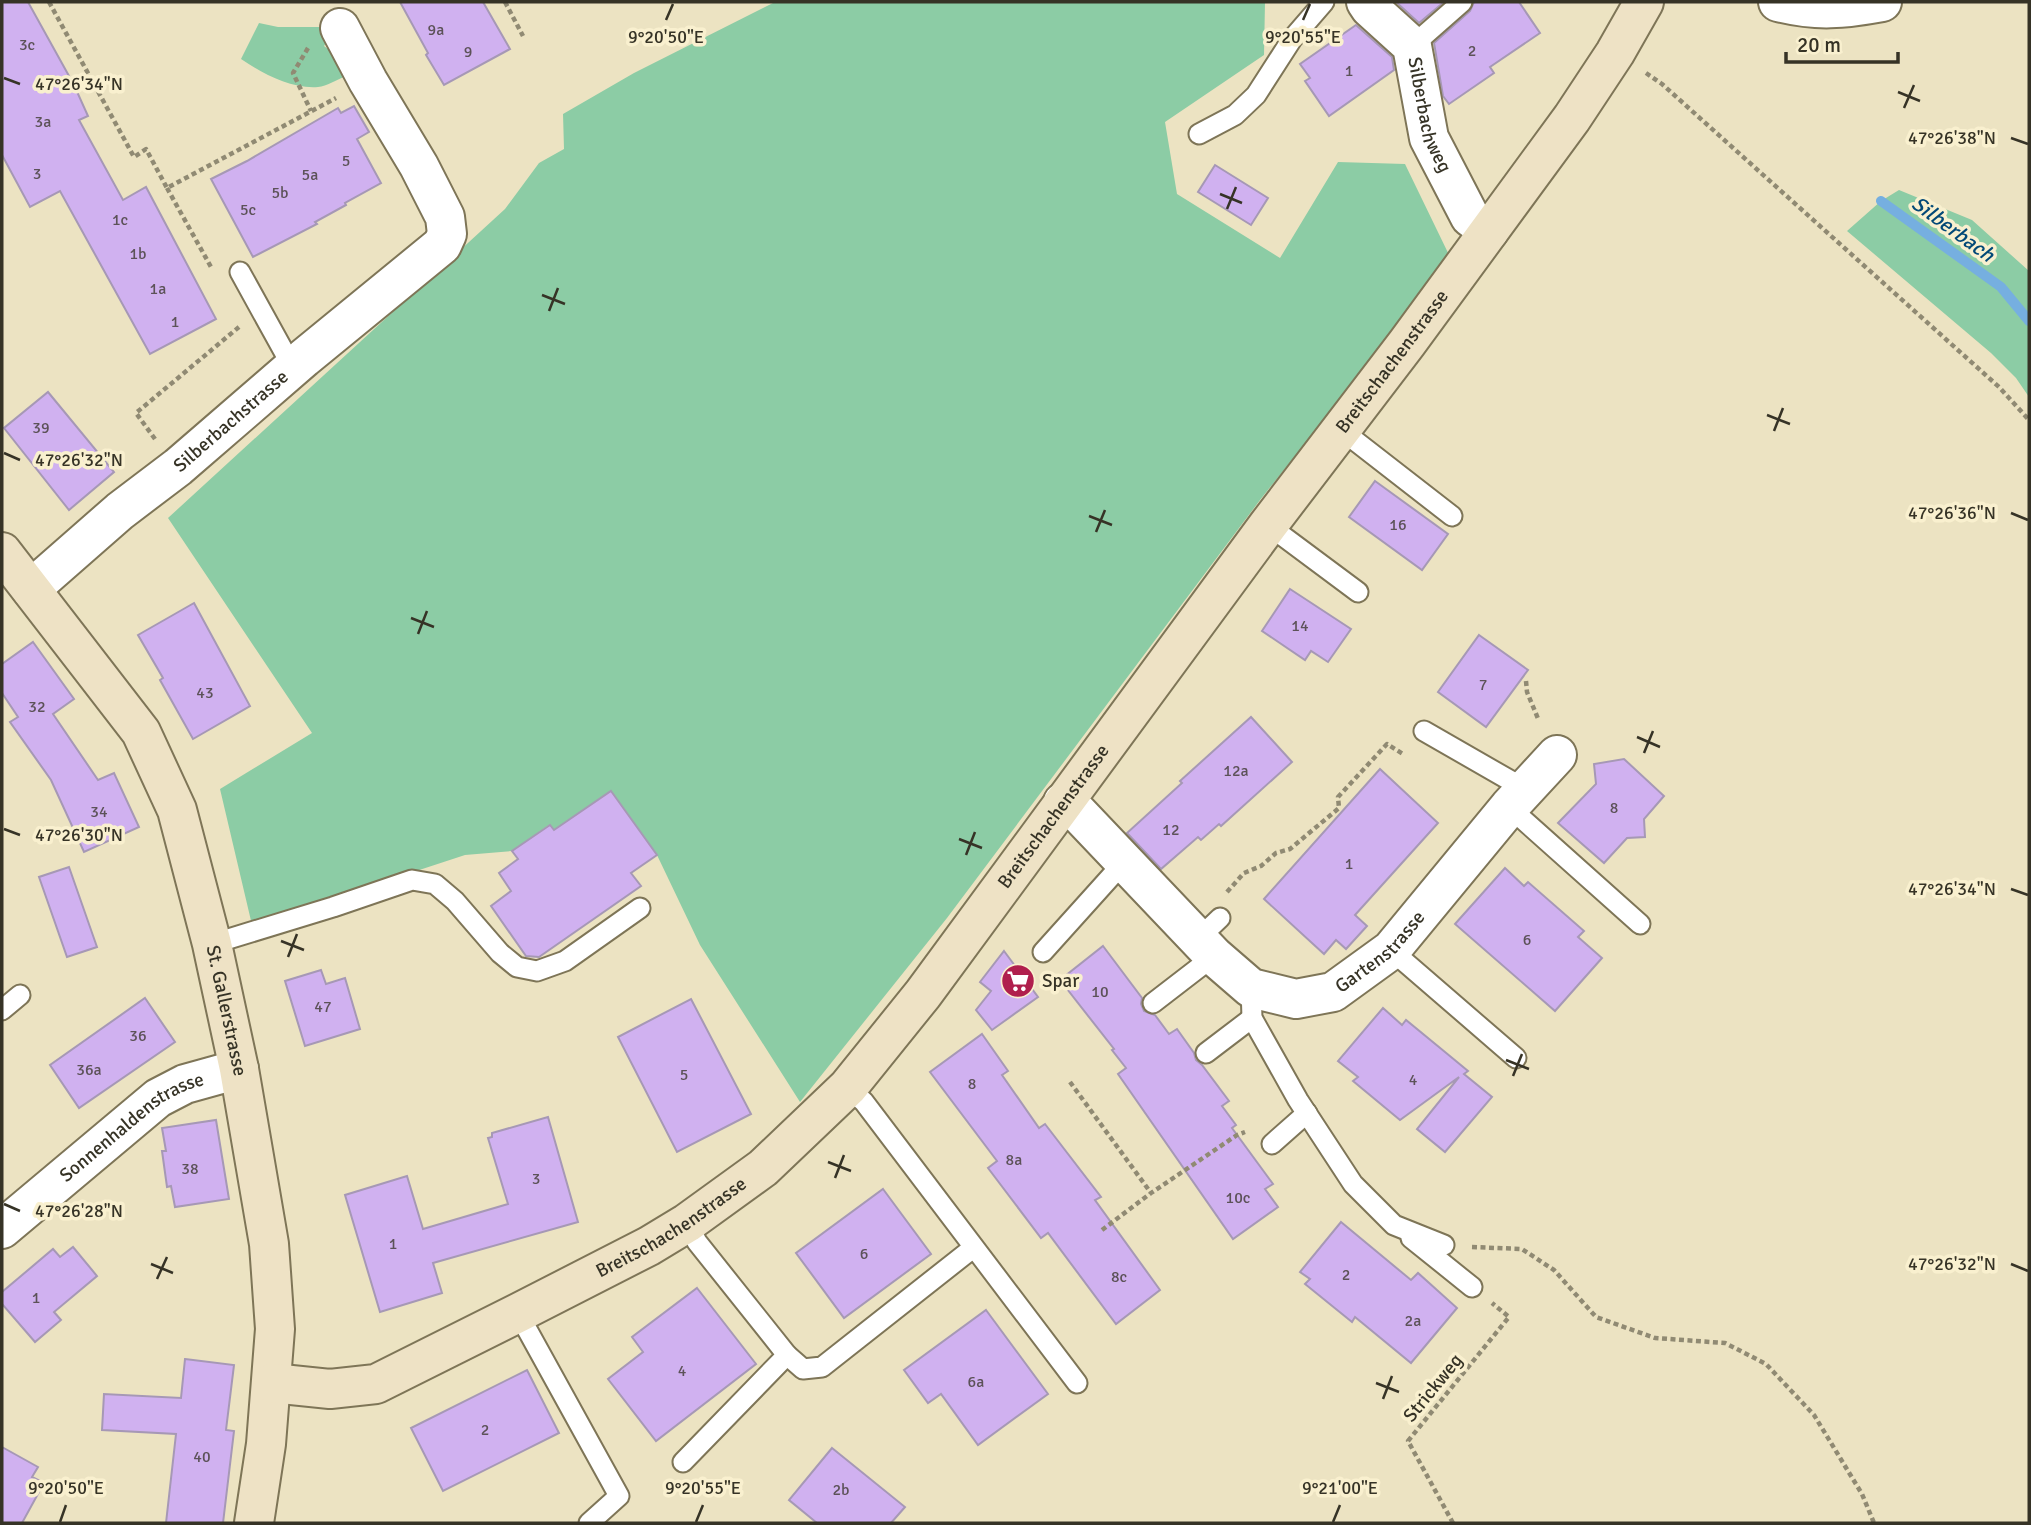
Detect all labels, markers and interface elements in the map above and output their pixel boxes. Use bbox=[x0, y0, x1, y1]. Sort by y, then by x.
house number: 9a bbox=[428, 20, 444, 40]
scale bar bbox=[1786, 21, 1898, 65]
text: 9°20'50"E bbox=[628, 26, 704, 48]
text: 9°20'55"E bbox=[1265, 26, 1341, 48]
text: 20 m bbox=[1797, 32, 1841, 58]
house number: 3c bbox=[19, 35, 35, 55]
house number: 2 bbox=[1468, 41, 1476, 61]
house number: 9 bbox=[464, 42, 472, 62]
street label: Silberbachweg bbox=[1402, 55, 1457, 177]
house number: 1 bbox=[1345, 61, 1353, 81]
text: 47°26'34"N bbox=[35, 73, 123, 95]
house number: 3a bbox=[35, 112, 51, 132]
text: 47°26'38"N bbox=[1908, 127, 1996, 149]
house number: 5 bbox=[342, 151, 350, 171]
house number: 3 bbox=[33, 164, 41, 184]
house number: 5a bbox=[302, 165, 318, 185]
house number: 5b bbox=[271, 183, 289, 203]
water label: Silberbach bbox=[1907, 190, 2000, 268]
house number: 5c bbox=[240, 200, 256, 220]
house number: 1c bbox=[112, 210, 128, 230]
house number: 1b bbox=[129, 244, 147, 264]
house number: 1a bbox=[150, 279, 166, 299]
street label: Breitschachenstrasse bbox=[1330, 285, 1454, 438]
house number: 1 bbox=[171, 312, 179, 332]
street label: Silberbachstrasse bbox=[168, 365, 293, 478]
house number: 39 bbox=[32, 418, 50, 438]
text: 47°26'32"N bbox=[35, 449, 123, 471]
text: 47°26'36"N bbox=[1908, 502, 1996, 524]
house number: 16 bbox=[1389, 515, 1407, 535]
house number: 14 bbox=[1291, 616, 1309, 636]
house number: 7 bbox=[1479, 675, 1487, 695]
house number: 43 bbox=[196, 683, 214, 703]
house number: 32 bbox=[28, 697, 46, 717]
street label: Breitschachenstrasse bbox=[993, 740, 1115, 893]
house number: 12a bbox=[1223, 761, 1249, 781]
house number: 8 bbox=[1610, 798, 1618, 818]
house number: 34 bbox=[90, 802, 108, 822]
house number: 12 bbox=[1162, 820, 1180, 840]
text: 47°26'30"N bbox=[35, 824, 123, 846]
house number: 1 bbox=[1345, 854, 1353, 874]
text: 47°26'34"N bbox=[1908, 878, 1996, 900]
street label: Gartenstrasse bbox=[1330, 906, 1430, 998]
house number: 6 bbox=[1523, 930, 1531, 950]
street label: St. Gallerstrasse bbox=[201, 943, 252, 1078]
supermarket icon: Spar bbox=[999, 962, 1037, 1000]
place label: Spar bbox=[1042, 969, 1079, 993]
house number: 10 bbox=[1091, 982, 1109, 1002]
house number: 47 bbox=[314, 997, 332, 1017]
house number: 36 bbox=[129, 1026, 147, 1046]
house number: 36a bbox=[76, 1060, 102, 1080]
house number: 5 bbox=[680, 1065, 688, 1085]
street label: Sonnenhaldenstrasse bbox=[55, 1067, 206, 1187]
house number: 4 bbox=[1409, 1070, 1418, 1090]
house number: 8 bbox=[968, 1074, 976, 1094]
house number: 8a bbox=[1006, 1150, 1022, 1170]
house number: 38 bbox=[181, 1159, 199, 1179]
house number: 3 bbox=[532, 1169, 540, 1189]
street label: Breitschachenstrasse bbox=[592, 1172, 751, 1283]
house number: 10c bbox=[1226, 1188, 1250, 1208]
text: 47°26'28"N bbox=[35, 1200, 123, 1222]
house number: 1 bbox=[389, 1234, 397, 1254]
house number: 6 bbox=[860, 1244, 868, 1264]
text: 47°26'32"N bbox=[1908, 1253, 1996, 1275]
house number: 2 bbox=[1342, 1265, 1350, 1285]
house number: 8c bbox=[1111, 1267, 1127, 1287]
house number: 1 bbox=[32, 1288, 40, 1308]
house number: 2a bbox=[1405, 1311, 1421, 1331]
street label: Strickweg bbox=[1398, 1349, 1468, 1427]
house number: 4 bbox=[678, 1361, 687, 1381]
house number: 6a bbox=[968, 1372, 984, 1392]
house number: 2 bbox=[481, 1420, 489, 1440]
house number: 40 bbox=[193, 1447, 211, 1467]
text: 9°20'50"E bbox=[28, 1477, 104, 1499]
text: 9°20'55"E bbox=[665, 1477, 741, 1499]
text: 9°21'00"E bbox=[1302, 1477, 1378, 1499]
house number: 2b bbox=[832, 1480, 850, 1500]

